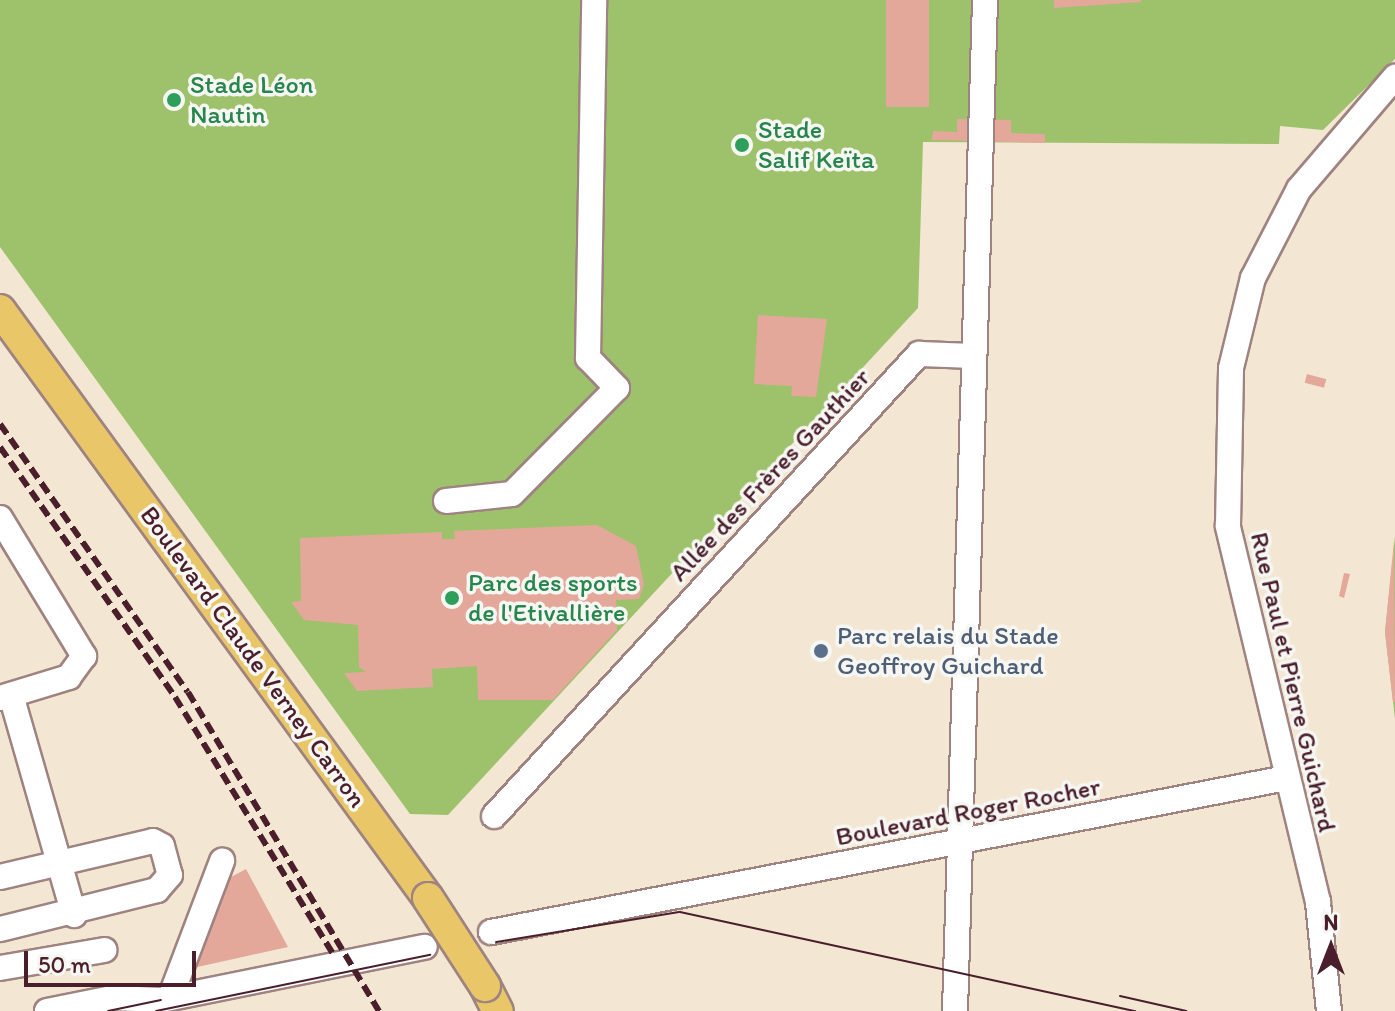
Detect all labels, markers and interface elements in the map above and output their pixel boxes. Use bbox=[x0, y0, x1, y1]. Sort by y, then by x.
place label: Stade Léon Nautin bbox=[190, 69, 314, 130]
marker: Stade Léon Nautin bbox=[165, 91, 183, 109]
place label: Stade Salif Keïta bbox=[758, 114, 874, 176]
marker: Stade Salif Keïta bbox=[733, 136, 751, 154]
street label: Allée des Frères Gauthier bbox=[663, 362, 877, 588]
street label: Boulevard Claude Verney Carron bbox=[133, 501, 373, 813]
street label: Rue Paul et Pierre Guichard bbox=[1243, 529, 1343, 835]
place label: Parc des sports de l'Etivallière bbox=[468, 567, 637, 628]
marker: Parc des sports de l'Etivallière bbox=[443, 589, 461, 607]
place label: Parc relais du Stade Geoffroy Guichard bbox=[837, 620, 1058, 682]
marker: Parc relais du Stade Geoffroy Guichard bbox=[812, 642, 830, 660]
street label: Boulevard Roger Rocher bbox=[834, 771, 1102, 853]
north arrow bbox=[1291, 907, 1371, 987]
text: N bbox=[1324, 909, 1338, 936]
scale bar bbox=[28, 935, 200, 985]
text: 50 m bbox=[38, 950, 91, 979]

